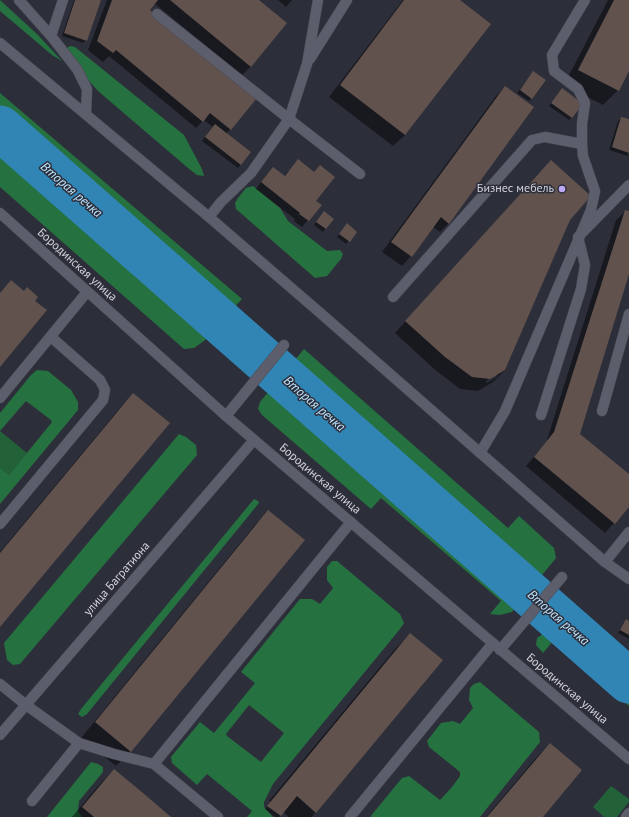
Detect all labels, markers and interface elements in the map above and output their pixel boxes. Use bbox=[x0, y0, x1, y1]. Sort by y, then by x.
water label: Вторая речка bbox=[37, 159, 105, 221]
place label: Бизнес мебель bbox=[477, 182, 554, 196]
marker: Бизнес мебель bbox=[557, 184, 567, 194]
street label: Бородинская улица bbox=[34, 226, 120, 304]
water label: Вторая речка bbox=[280, 373, 348, 435]
street label: Бородинская улица bbox=[276, 441, 364, 517]
street label: улица Багратиона bbox=[81, 539, 153, 619]
water label: Вторая речка bbox=[524, 587, 592, 649]
street label: Бородинская улица bbox=[523, 651, 611, 727]

